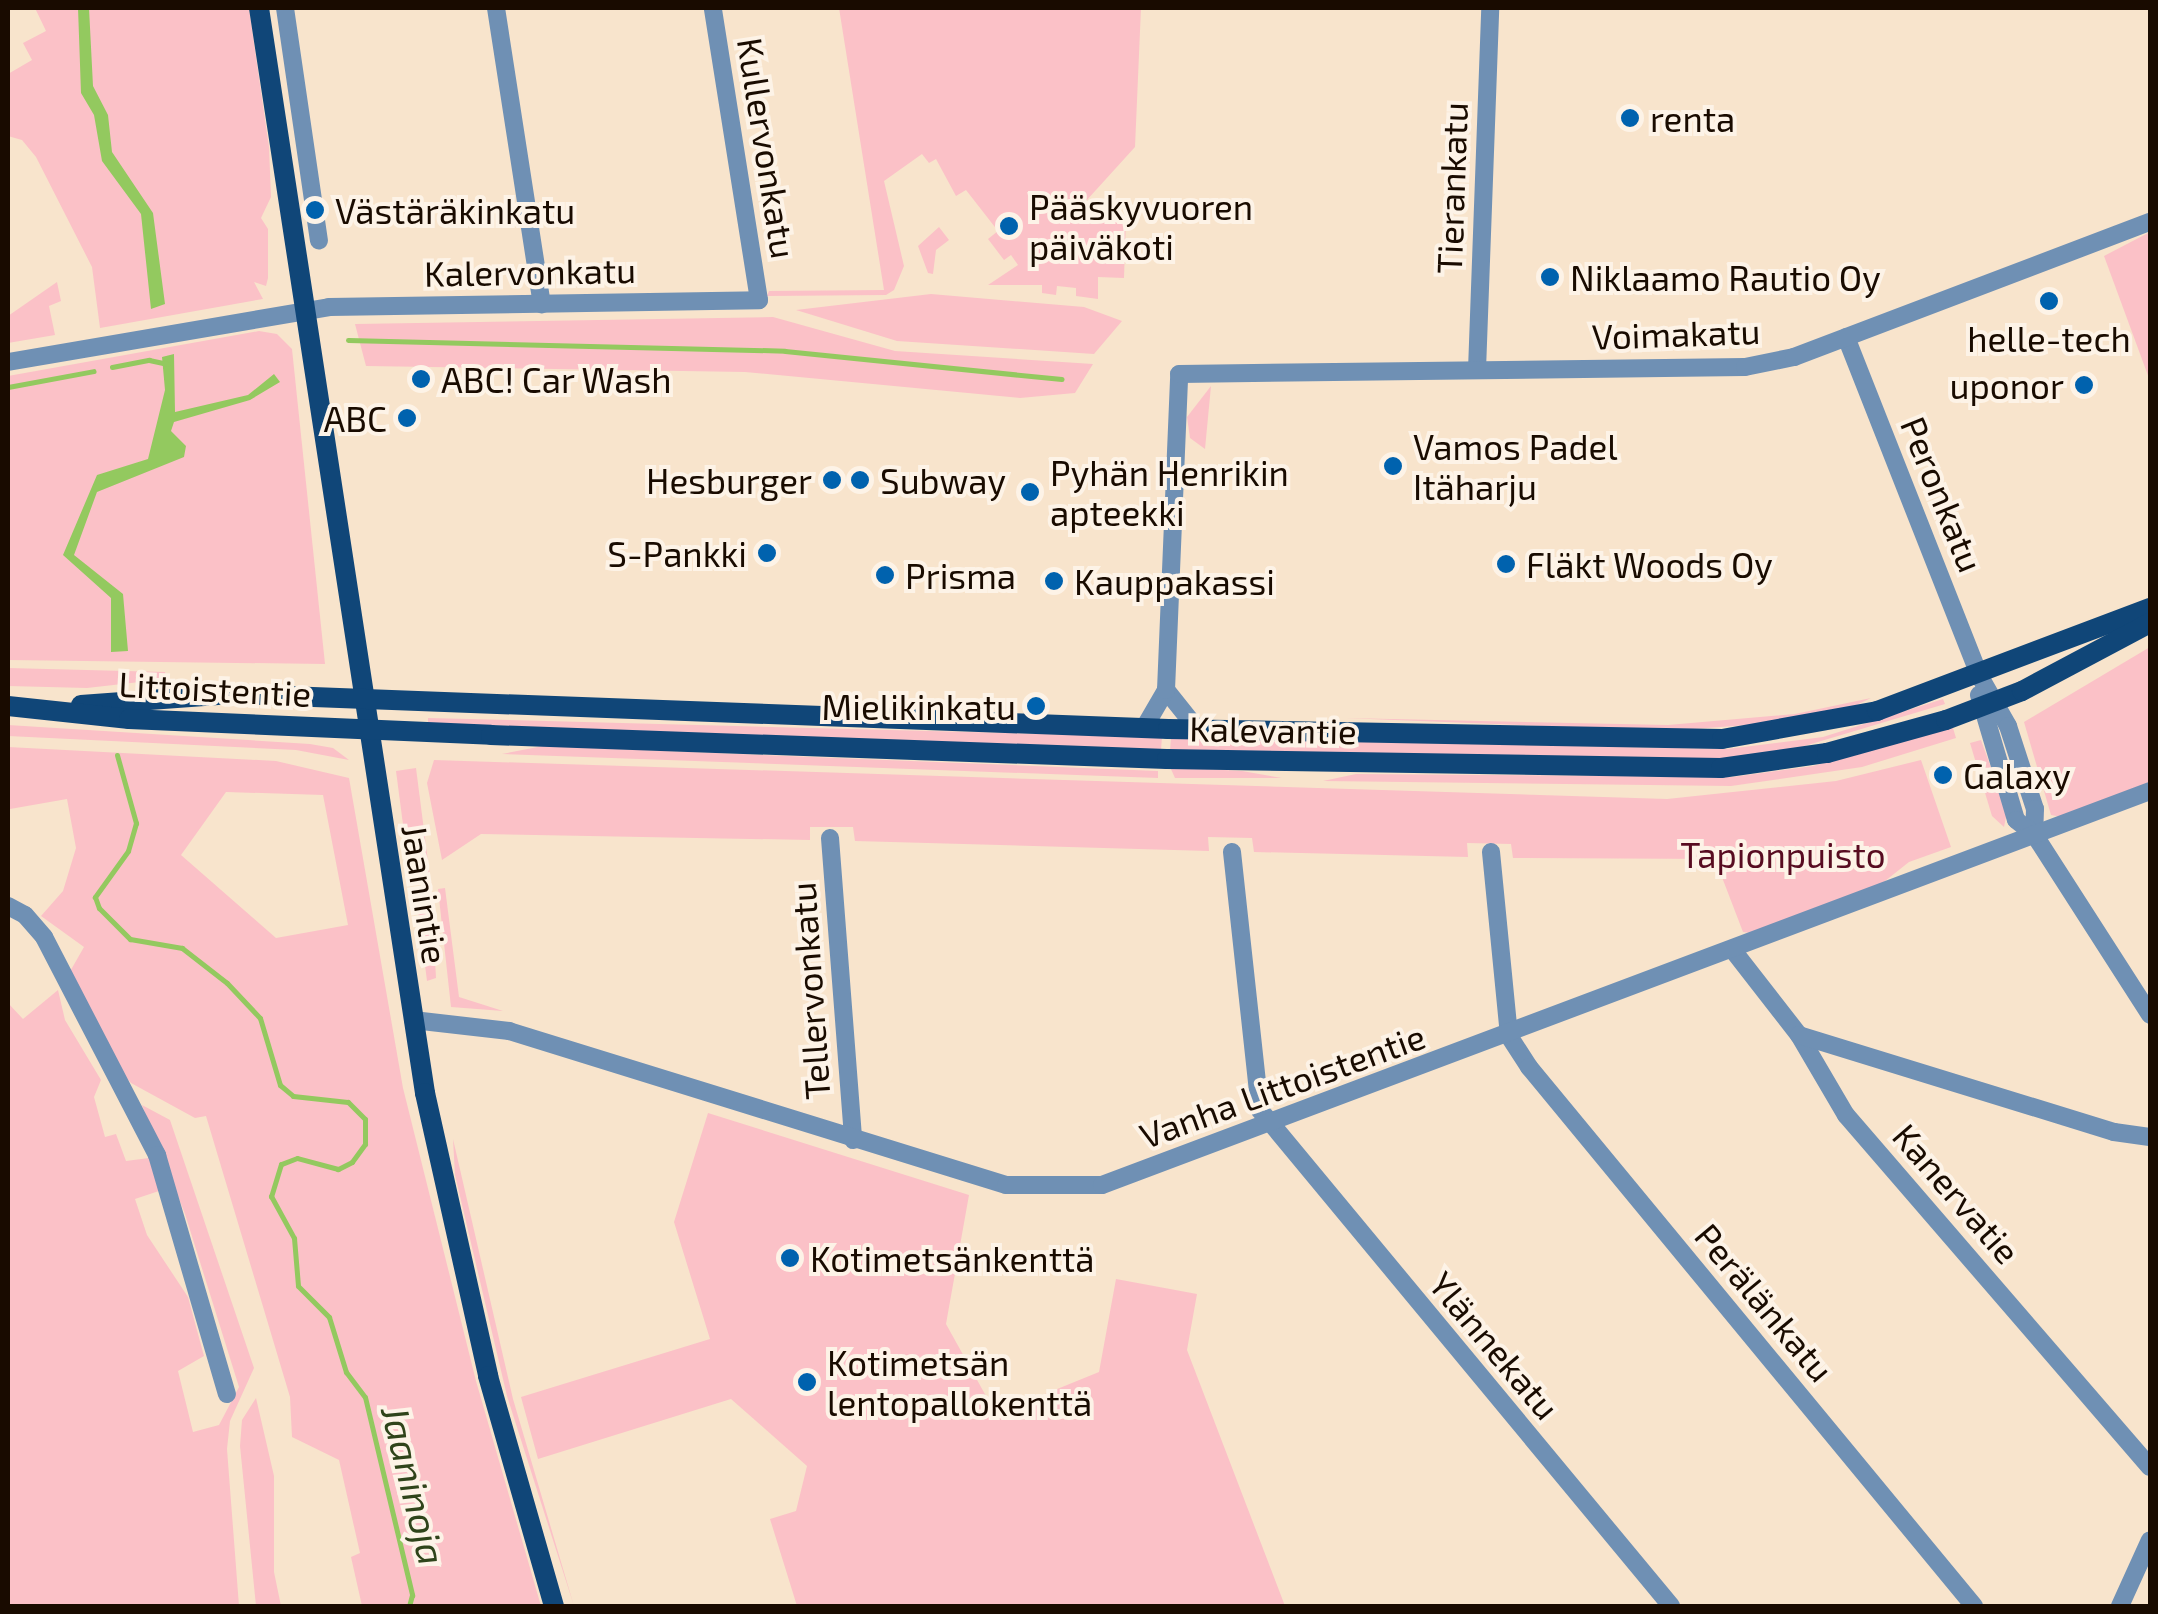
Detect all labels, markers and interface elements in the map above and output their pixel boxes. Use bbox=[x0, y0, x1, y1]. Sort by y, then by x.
street label: Kullervonkatu bbox=[730, 35, 806, 261]
place label: renta bbox=[1650, 97, 1735, 139]
street label: Tierankatu bbox=[1427, 101, 1475, 275]
marker: renta bbox=[1619, 107, 1641, 129]
place label: Pääskyvuoren päiväkoti bbox=[1029, 185, 1253, 267]
place label: Västäräkinkatu bbox=[335, 189, 575, 231]
marker: Västäräkinkatu bbox=[304, 199, 326, 221]
marker: Pääskyvuoren päiväkoti bbox=[998, 215, 1020, 237]
street label: Kalervonkatu bbox=[424, 248, 636, 294]
place label: Niklaamo Rautio Oy bbox=[1570, 256, 1881, 298]
marker: Niklaamo Rautio Oy bbox=[1539, 266, 1561, 288]
marker: helle-tech bbox=[2038, 290, 2060, 312]
street label: Voimakatu bbox=[1591, 309, 1761, 357]
place label: helle-tech bbox=[1967, 317, 2131, 359]
place label: ABC! Car Wash bbox=[441, 358, 673, 400]
place label: uponor bbox=[1950, 364, 2064, 406]
marker: ABC! Car Wash bbox=[410, 368, 432, 390]
marker: uponor bbox=[2073, 374, 2095, 396]
place label: ABC bbox=[324, 397, 387, 439]
marker: ABC bbox=[396, 407, 418, 429]
street label: Peronkatu bbox=[1893, 410, 1993, 578]
place label: Vamos Padel Itäharju bbox=[1413, 425, 1618, 507]
place label: Pyhän Henrikin apteekki bbox=[1050, 451, 1289, 533]
marker: Vamos Padel Itäharju bbox=[1382, 455, 1404, 477]
place label: Hesburger bbox=[646, 459, 812, 501]
place label: Subway bbox=[880, 459, 1006, 501]
marker: Hesburger bbox=[821, 469, 843, 491]
marker: Subway bbox=[849, 469, 871, 491]
marker: Pyhän Henrikin apteekki bbox=[1019, 481, 1041, 503]
place label: S-Pankki bbox=[607, 532, 747, 574]
marker: S-Pankki bbox=[756, 542, 778, 564]
place label: Fläkt Woods Oy bbox=[1526, 543, 1773, 585]
marker: Fläkt Woods Oy bbox=[1495, 553, 1517, 575]
place label: Prisma bbox=[905, 554, 1016, 596]
place label: Kauppakassi bbox=[1074, 560, 1275, 602]
marker: Prisma bbox=[874, 564, 896, 586]
marker: Kauppakassi bbox=[1043, 570, 1065, 592]
street label: Littoistentie bbox=[118, 662, 312, 714]
place label: Mielikinkatu bbox=[822, 685, 1016, 727]
marker: Mielikinkatu bbox=[1025, 695, 1047, 717]
street label: Kalevantie bbox=[1189, 707, 1357, 751]
place label: Galaxy bbox=[1963, 754, 2071, 796]
marker: Galaxy bbox=[1932, 764, 1954, 786]
street label: Jaanintie bbox=[394, 821, 458, 967]
park label: Tapionpuisto bbox=[1680, 833, 1886, 875]
street label: Tellervonkatu bbox=[780, 881, 838, 1101]
street label: Vanha Littoistentie bbox=[1134, 1014, 1430, 1156]
street label: Kanervatie bbox=[1885, 1115, 2029, 1271]
street label: Perälänkatu bbox=[1687, 1215, 1843, 1389]
place label: Kotimetsänkenttä bbox=[810, 1237, 1095, 1279]
marker: Kotimetsänkenttä bbox=[779, 1247, 801, 1269]
street label: Ylännekatu bbox=[1421, 1263, 1569, 1427]
place label: Kotimetsän lentopallokenttä bbox=[827, 1341, 1092, 1423]
marker: Kotimetsän lentopallokenttä bbox=[796, 1371, 818, 1393]
water label: Jaaninoja bbox=[372, 1401, 456, 1569]

